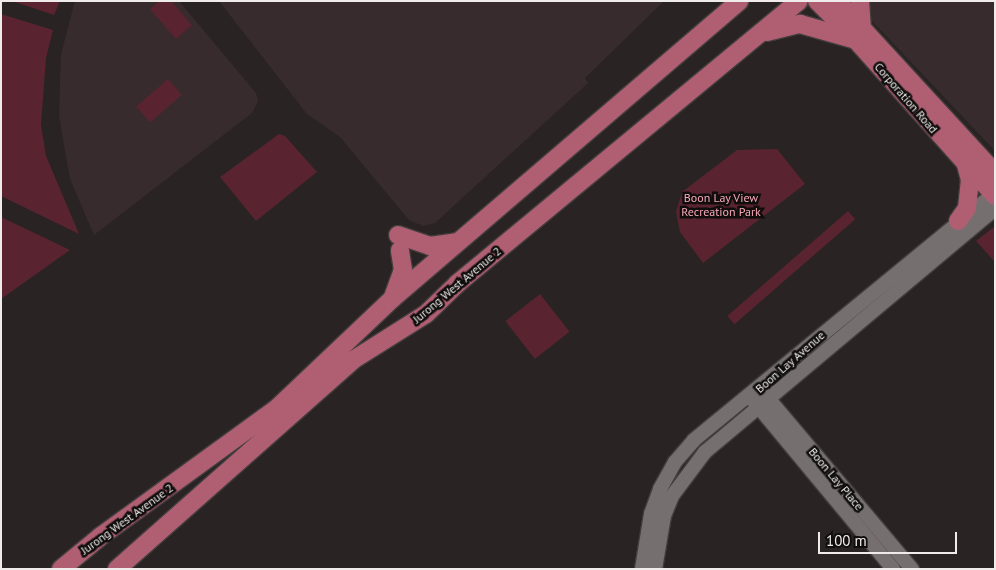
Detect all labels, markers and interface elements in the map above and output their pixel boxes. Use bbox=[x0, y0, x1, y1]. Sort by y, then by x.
street label: Corporation Road bbox=[871, 60, 941, 136]
park label: Boon Lay View Recreation Park bbox=[681, 191, 761, 219]
street label: Jurong West Avenue 2 bbox=[410, 244, 504, 326]
street label: Boon Lay Avenue bbox=[752, 328, 828, 396]
street label: Boon Lay Place bbox=[805, 445, 867, 513]
street label: Jurong West Avenue 2 bbox=[78, 480, 176, 558]
scale bar bbox=[821, 522, 960, 554]
text: 100 m bbox=[826, 531, 867, 550]

